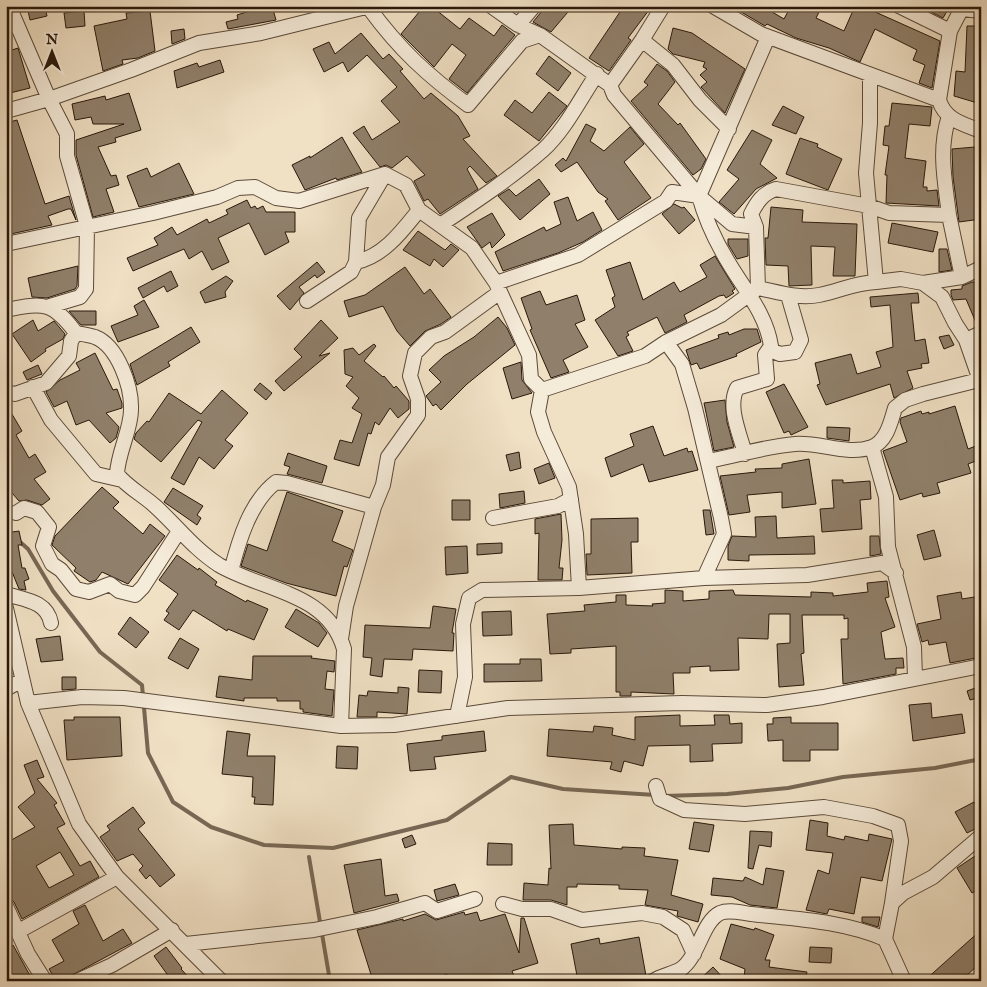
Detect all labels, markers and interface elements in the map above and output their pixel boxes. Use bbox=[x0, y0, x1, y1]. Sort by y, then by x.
north arrow bbox=[28, 28, 78, 78]
text: N bbox=[45, 31, 58, 49]

